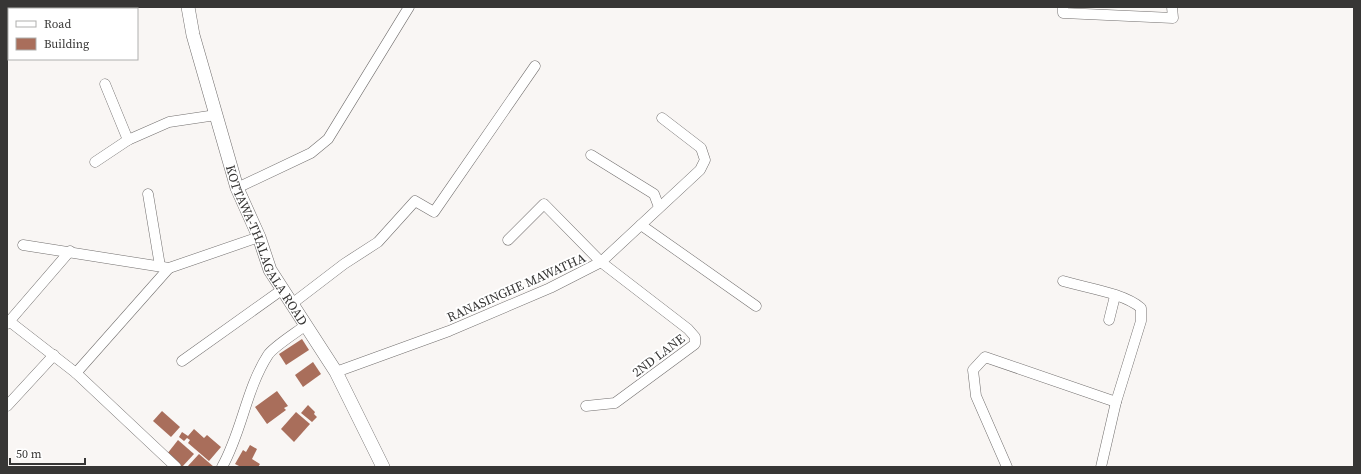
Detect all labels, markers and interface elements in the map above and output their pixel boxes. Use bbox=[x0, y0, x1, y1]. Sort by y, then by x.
legend bbox=[8, 8, 138, 60]
text: Road bbox=[44, 16, 71, 32]
text: Building bbox=[44, 36, 89, 52]
street label: KOTTAWA-THALAGALA ROAD bbox=[222, 163, 311, 329]
street label: RANASINGHE MAWATHA bbox=[444, 249, 588, 326]
street label: 2ND LANE bbox=[629, 330, 688, 381]
scale bar bbox=[10, 440, 85, 466]
text: 50 m bbox=[16, 446, 42, 462]

